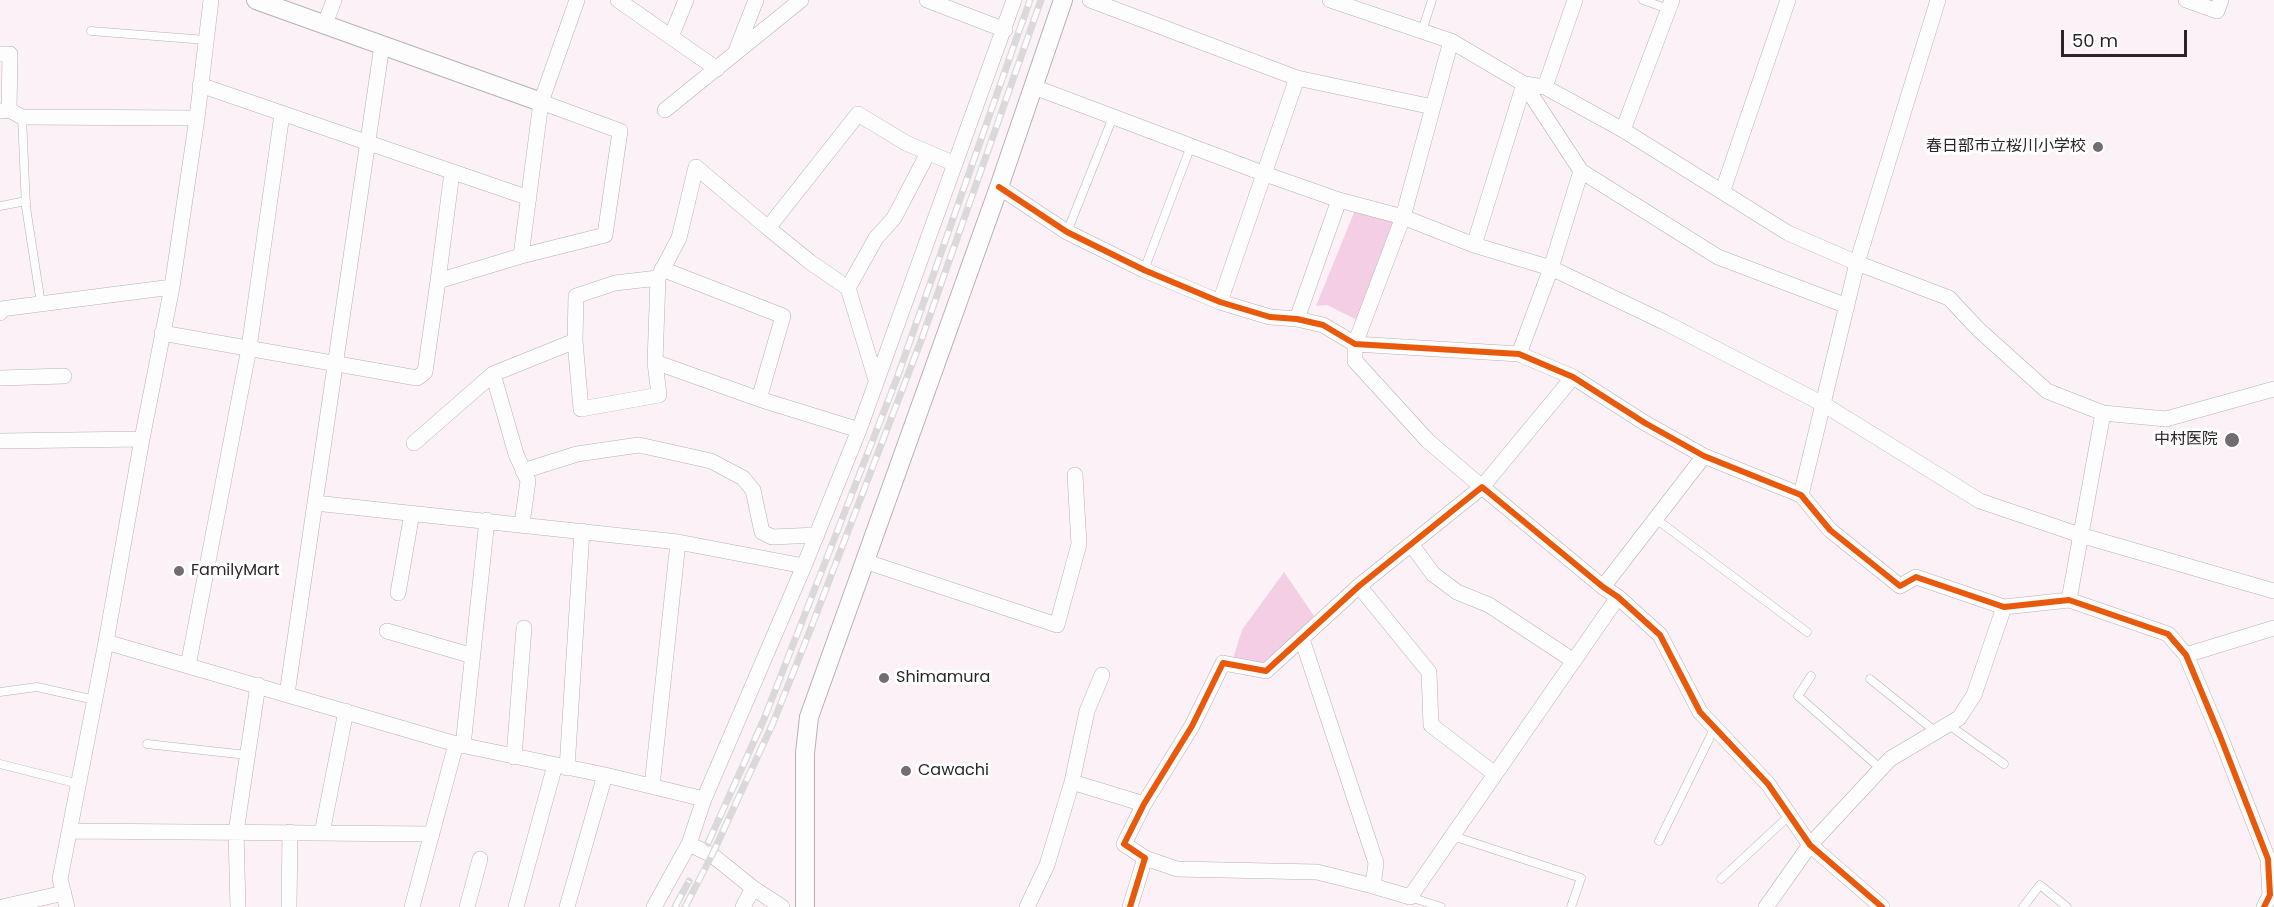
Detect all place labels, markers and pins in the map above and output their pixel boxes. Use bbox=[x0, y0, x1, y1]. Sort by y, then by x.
place label: 春日部市立桜川小学校 bbox=[1926, 137, 2086, 157]
marker: 春日部市立桜川小学校 bbox=[2091, 140, 2105, 154]
place label: 中村医院 bbox=[2154, 430, 2218, 450]
marker: 中村医院 bbox=[2223, 431, 2241, 449]
place label: FamilyMart bbox=[191, 561, 280, 581]
marker: FamilyMart bbox=[172, 564, 186, 578]
place label: Shimamura bbox=[896, 668, 990, 688]
marker: Shimamura bbox=[877, 671, 891, 685]
place label: Cawachi bbox=[918, 761, 989, 781]
marker: Cawachi bbox=[899, 764, 913, 778]

